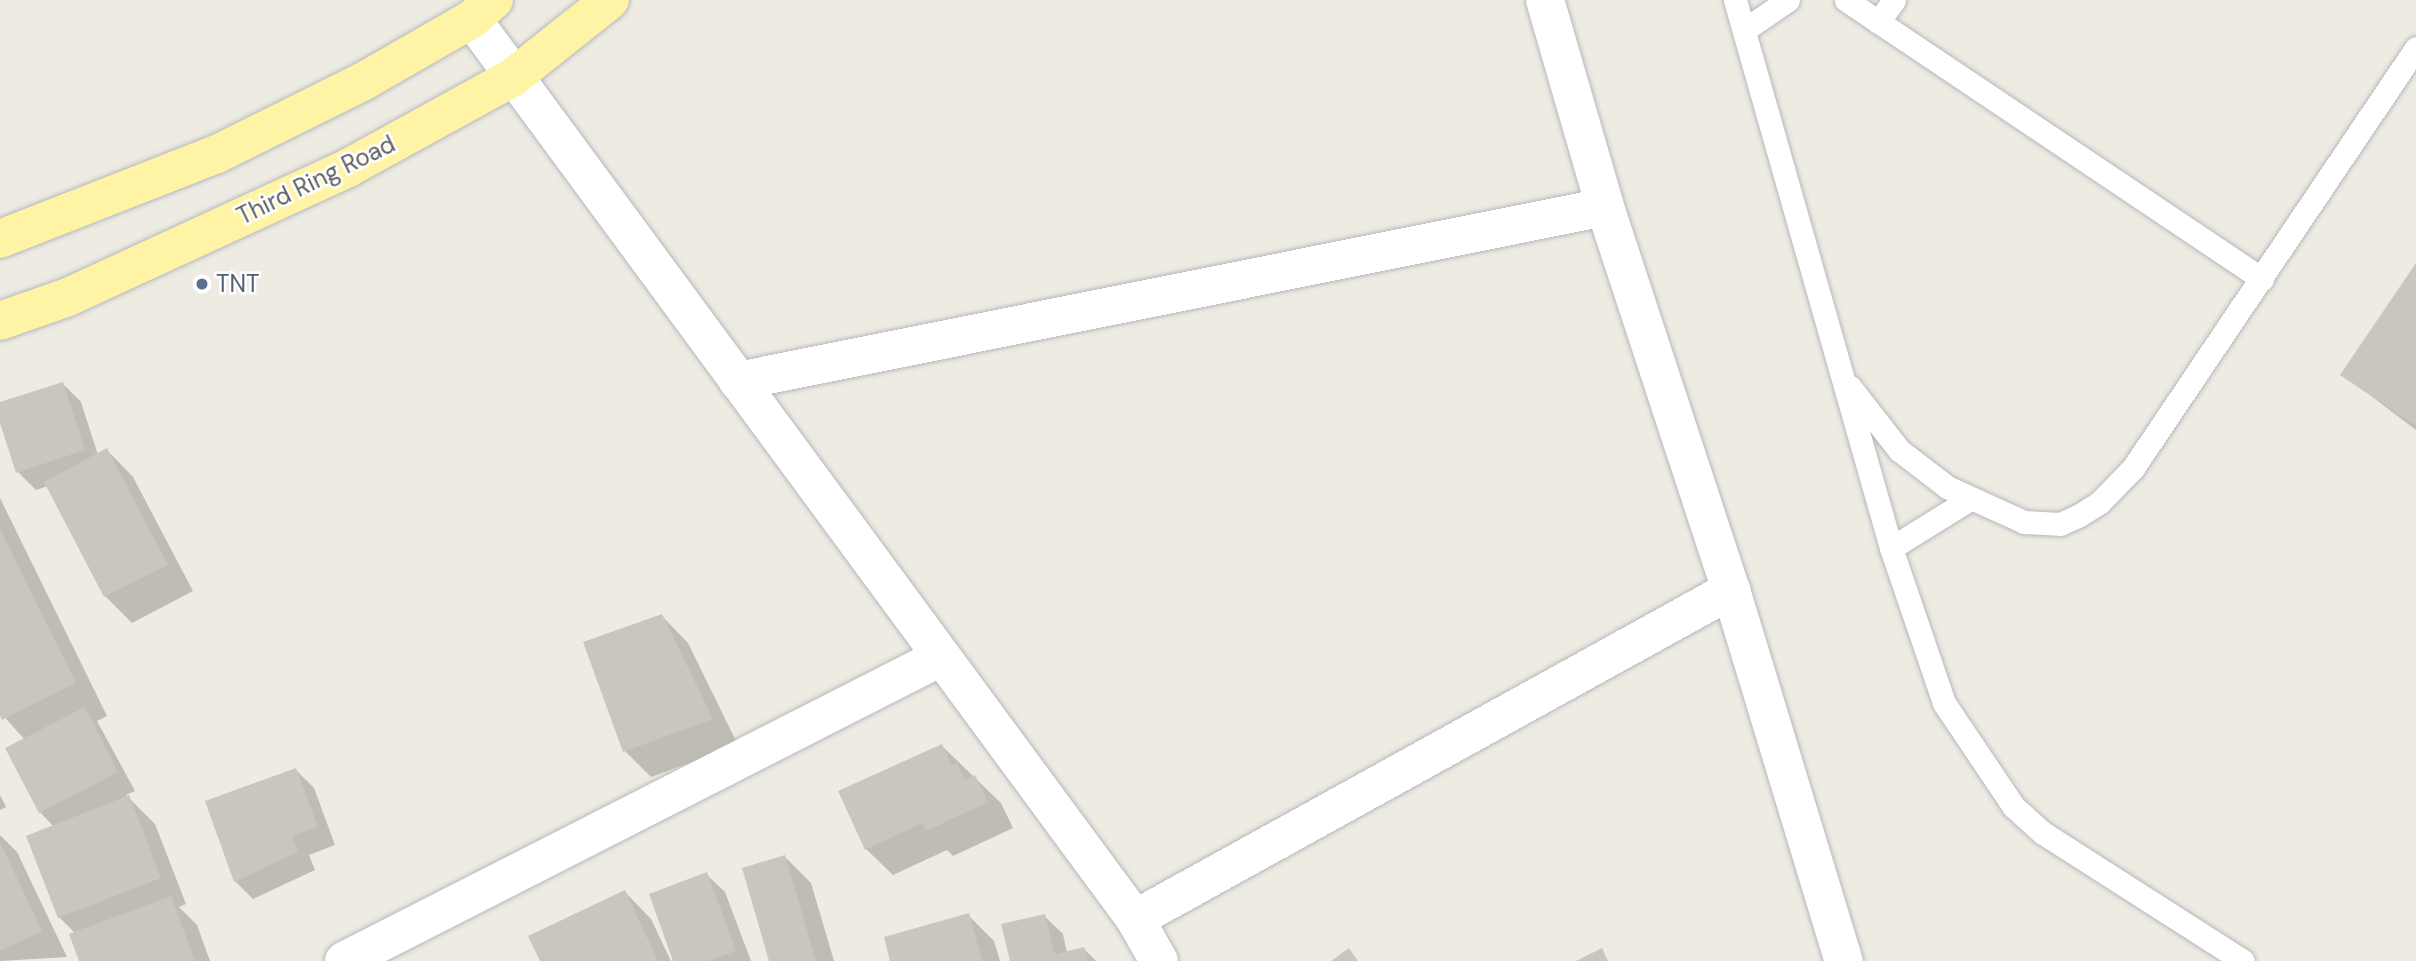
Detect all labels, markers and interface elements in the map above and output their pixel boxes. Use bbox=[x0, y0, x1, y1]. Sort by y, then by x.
street label: Third Ring Road bbox=[232, 129, 400, 231]
place label: TNT bbox=[216, 270, 260, 298]
marker: TNT bbox=[194, 276, 210, 292]

